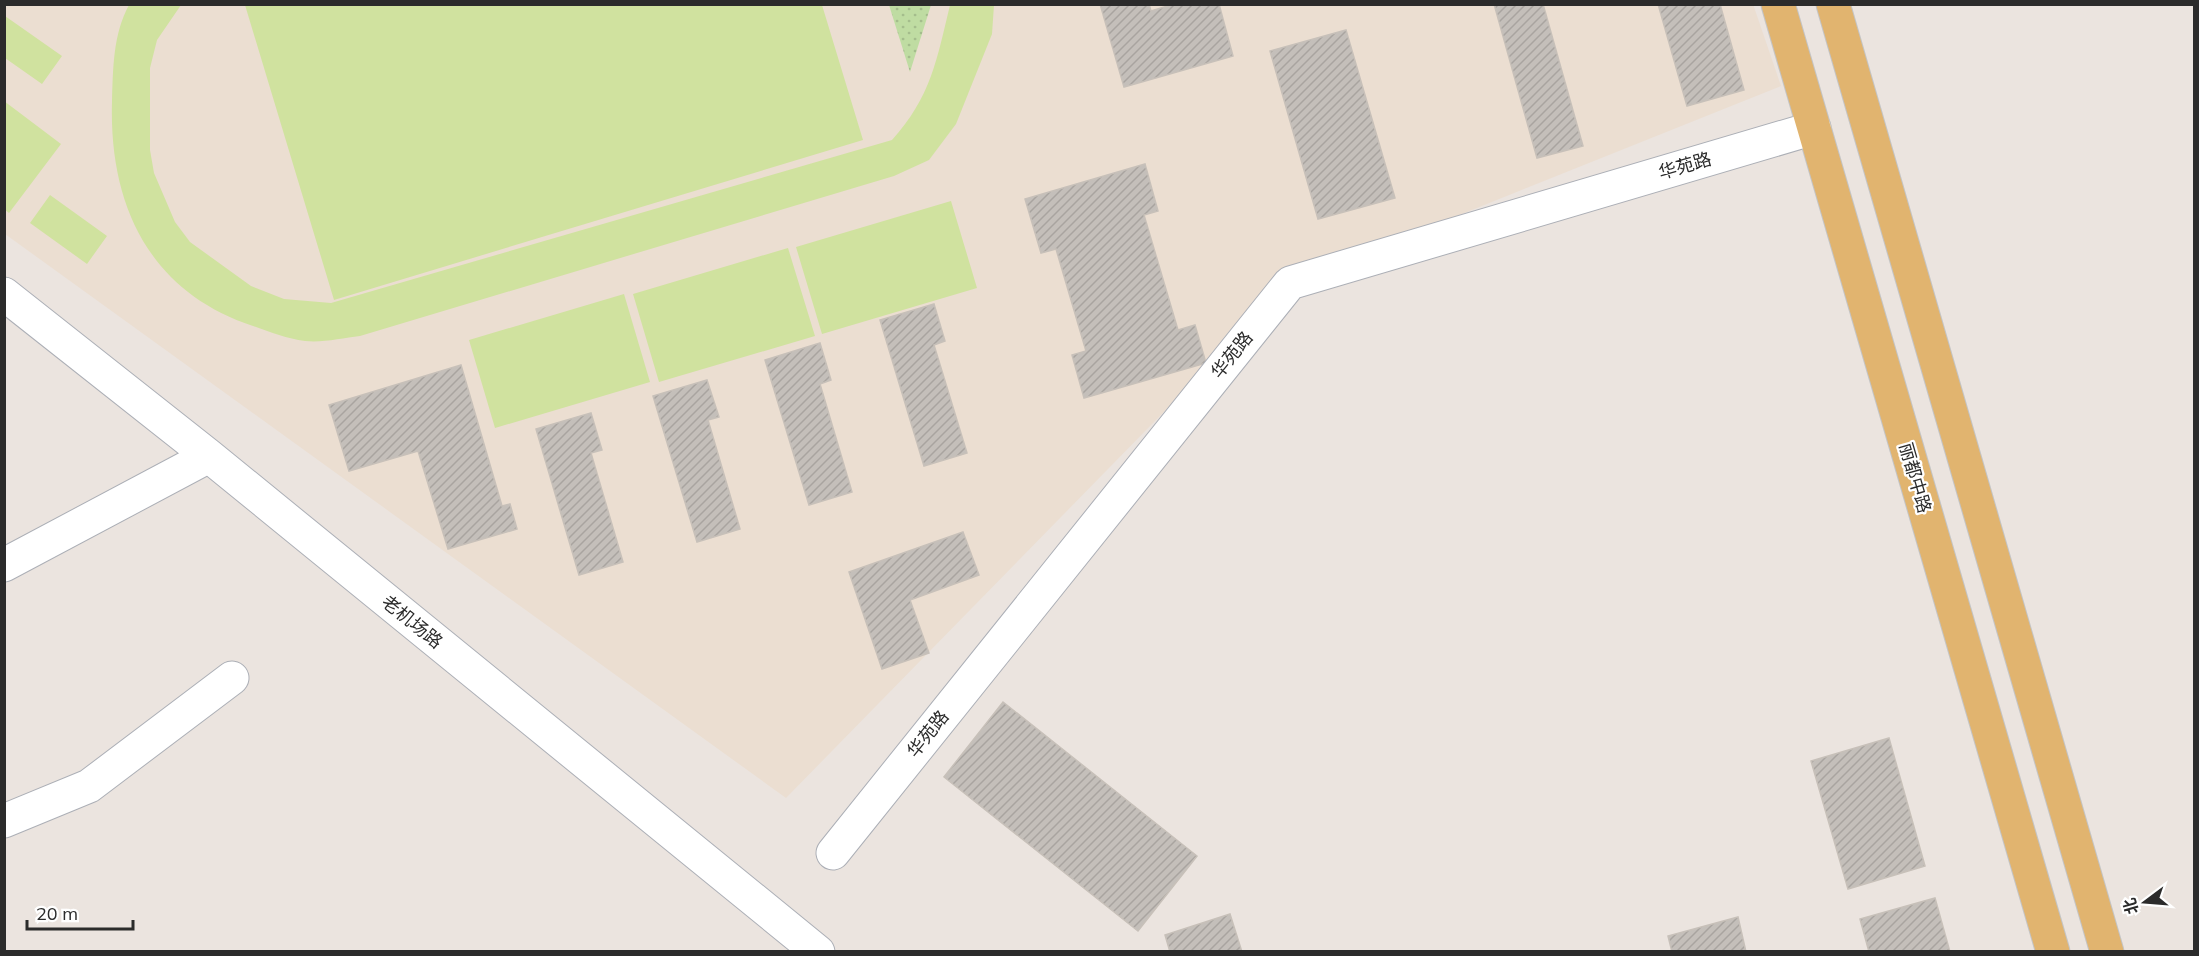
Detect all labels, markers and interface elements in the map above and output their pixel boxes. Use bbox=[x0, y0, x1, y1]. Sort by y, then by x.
street label: 华苑路 bbox=[1656, 147, 1714, 184]
street label: 华苑路 bbox=[1206, 326, 1258, 383]
street label: 丽都中路 bbox=[1895, 440, 1936, 516]
street label: 老机场路 bbox=[377, 590, 448, 653]
street label: 华苑路 bbox=[902, 705, 954, 762]
north arrow bbox=[2115, 872, 2175, 932]
scale bar bbox=[27, 893, 134, 931]
text: 北 bbox=[2119, 896, 2142, 917]
text: 20 m bbox=[36, 902, 78, 925]

